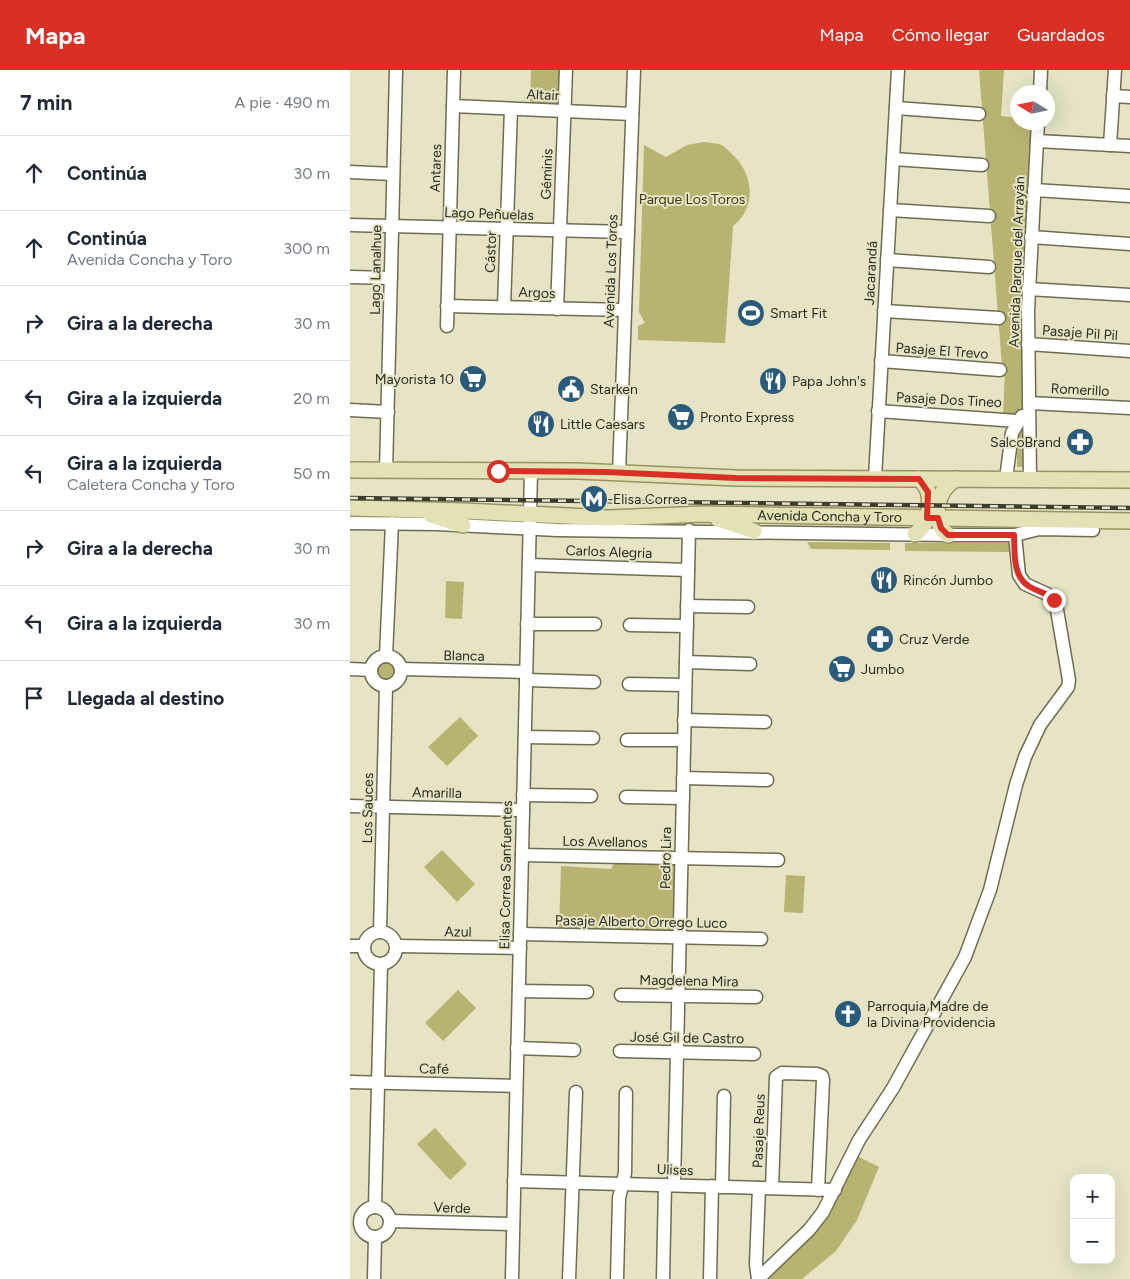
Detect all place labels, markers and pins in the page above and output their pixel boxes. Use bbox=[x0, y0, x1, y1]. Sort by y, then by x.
sports icon: Smart Fit bbox=[736, 298, 766, 328]
place label: Smart Fit bbox=[770, 305, 827, 322]
supermarket icon: Mayorista 10 bbox=[458, 364, 488, 394]
restaurant icon: Papa John's bbox=[758, 366, 788, 396]
place label: Mayorista 10 bbox=[375, 371, 454, 388]
place label: Papa John's bbox=[792, 373, 866, 390]
public building icon: Starken bbox=[556, 374, 586, 404]
place label: Starken bbox=[590, 381, 638, 398]
supermarket icon: Pronto Express bbox=[666, 402, 696, 432]
restaurant icon: Little Caesars bbox=[526, 409, 556, 439]
place label: Pronto Express bbox=[700, 409, 794, 426]
place label: Little Caesars bbox=[560, 416, 645, 433]
pharmacy icon: SalcoBrand bbox=[1065, 427, 1095, 457]
place label: SalcoBrand bbox=[990, 434, 1061, 451]
metro station icon: Elisa Correa bbox=[579, 484, 609, 514]
place label: Elisa Correa bbox=[613, 491, 687, 508]
restaurant icon: Rincón Jumbo bbox=[869, 565, 899, 595]
place label: Rincón Jumbo bbox=[903, 572, 993, 589]
pharmacy icon: Cruz Verde bbox=[865, 624, 895, 654]
place label: Cruz Verde bbox=[899, 631, 970, 648]
supermarket icon: Jumbo bbox=[827, 654, 857, 684]
place label: Jumbo bbox=[861, 661, 904, 678]
place label: Parroquia Madre de la Divina Providencia bbox=[867, 998, 995, 1031]
church icon: Parroquia Madre de la Divina Providencia bbox=[833, 999, 863, 1029]

